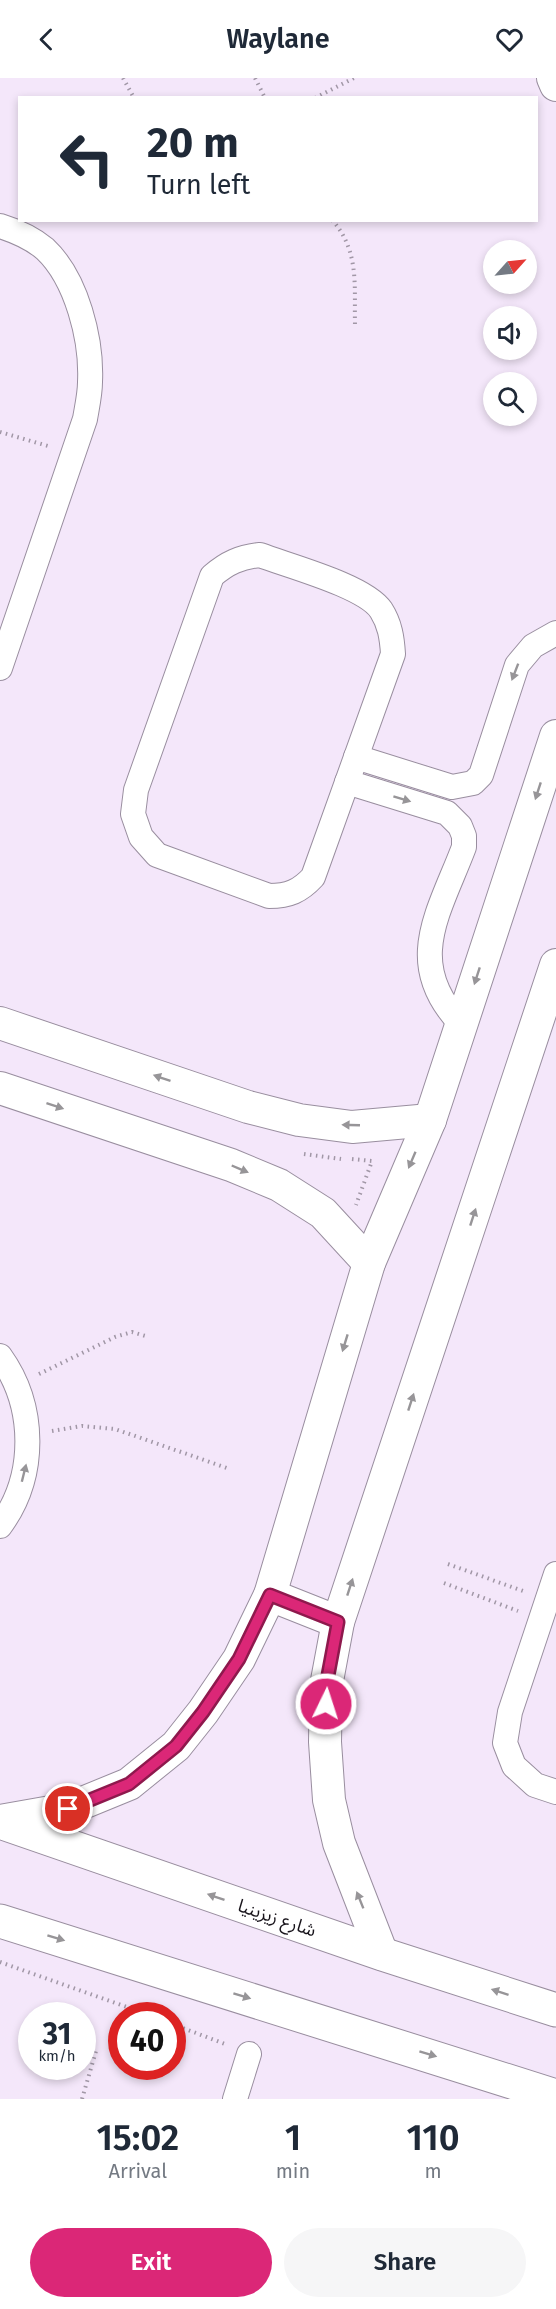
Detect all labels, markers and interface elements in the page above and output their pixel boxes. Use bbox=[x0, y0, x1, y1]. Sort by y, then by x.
icon: back bbox=[30, 23, 63, 56]
text: Waylane bbox=[226, 23, 330, 55]
icon: heart bbox=[493, 23, 526, 56]
text: 20 m bbox=[147, 118, 239, 168]
icon: left bbox=[48, 120, 126, 198]
text: Turn left bbox=[147, 169, 250, 201]
north arrow bbox=[483, 240, 537, 294]
map controls bbox=[483, 240, 537, 426]
button: sound bbox=[483, 306, 537, 360]
button: search bbox=[483, 372, 537, 426]
one-way arrow bbox=[510, 663, 520, 681]
one-way arrow bbox=[532, 782, 542, 800]
one-way arrow bbox=[393, 795, 411, 804]
one-way arrow bbox=[472, 967, 481, 985]
one-way arrow bbox=[153, 1073, 171, 1082]
one-way arrow bbox=[47, 1102, 65, 1111]
one-way arrow bbox=[341, 1121, 360, 1130]
one-way arrow bbox=[408, 1152, 417, 1169]
one-way arrow bbox=[232, 1164, 249, 1173]
one-way arrow bbox=[469, 1208, 478, 1226]
one-way arrow bbox=[340, 1334, 349, 1352]
one-way arrow bbox=[407, 1393, 417, 1411]
one-way arrow bbox=[19, 1464, 29, 1483]
one-way arrow bbox=[345, 1578, 355, 1596]
position arrow bbox=[294, 1672, 358, 1736]
pin bbox=[42, 1783, 93, 1834]
icon: arrive bbox=[51, 1792, 84, 1825]
one-way arrow bbox=[207, 1891, 225, 1901]
one-way arrow bbox=[355, 1891, 364, 1909]
street label: شارع زيزينيا bbox=[234, 1894, 319, 1944]
one-way arrow bbox=[47, 1934, 65, 1943]
one-way arrow bbox=[491, 1987, 509, 1996]
one-way arrow bbox=[233, 1992, 251, 2001]
speed limit sign: 40 bbox=[108, 2002, 186, 2080]
text: 31 bbox=[43, 2016, 71, 2052]
text: km/h bbox=[38, 2047, 76, 2065]
one-way arrow bbox=[419, 2050, 437, 2060]
text: 15:02 bbox=[96, 2116, 179, 2160]
text: 1 bbox=[285, 2116, 301, 2160]
text: 110 bbox=[407, 2116, 460, 2160]
text: Arrival bbox=[109, 2159, 167, 2183]
text: min bbox=[276, 2159, 310, 2183]
text: m bbox=[425, 2159, 442, 2183]
button: Exit bbox=[30, 2228, 272, 2297]
button: Share bbox=[284, 2228, 526, 2297]

